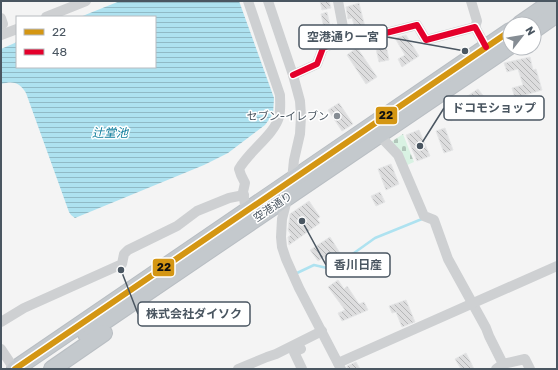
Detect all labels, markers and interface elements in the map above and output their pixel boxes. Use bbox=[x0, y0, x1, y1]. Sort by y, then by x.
legend bbox=[16, 16, 156, 68]
north arrow bbox=[502, 16, 542, 56]
text: N bbox=[523, 24, 538, 38]
text: 22 bbox=[52, 25, 66, 39]
callout: 空港通り一宮 bbox=[299, 25, 387, 49]
text: 空港通り一宮 bbox=[307, 30, 379, 44]
text: 48 bbox=[52, 45, 67, 59]
callout: ドコモショップ bbox=[444, 96, 544, 120]
text: ドコモショップ bbox=[452, 101, 536, 115]
line badge: 22 bbox=[375, 106, 398, 125]
text: 22 bbox=[379, 109, 393, 122]
place label: セブン-イレブン bbox=[247, 110, 329, 123]
marker: セブン-イレブン bbox=[332, 111, 342, 121]
water label: 辻堂池 bbox=[92, 126, 129, 140]
street label: 空港通り bbox=[251, 189, 295, 225]
callout: 香川日産 bbox=[326, 253, 390, 277]
line badge: 22 bbox=[152, 258, 175, 277]
text: 香川日産 bbox=[334, 258, 382, 272]
text: 22 bbox=[157, 261, 171, 274]
callout: 株式会社ダイソク bbox=[138, 302, 250, 326]
text: 株式会社ダイソク bbox=[146, 307, 242, 321]

